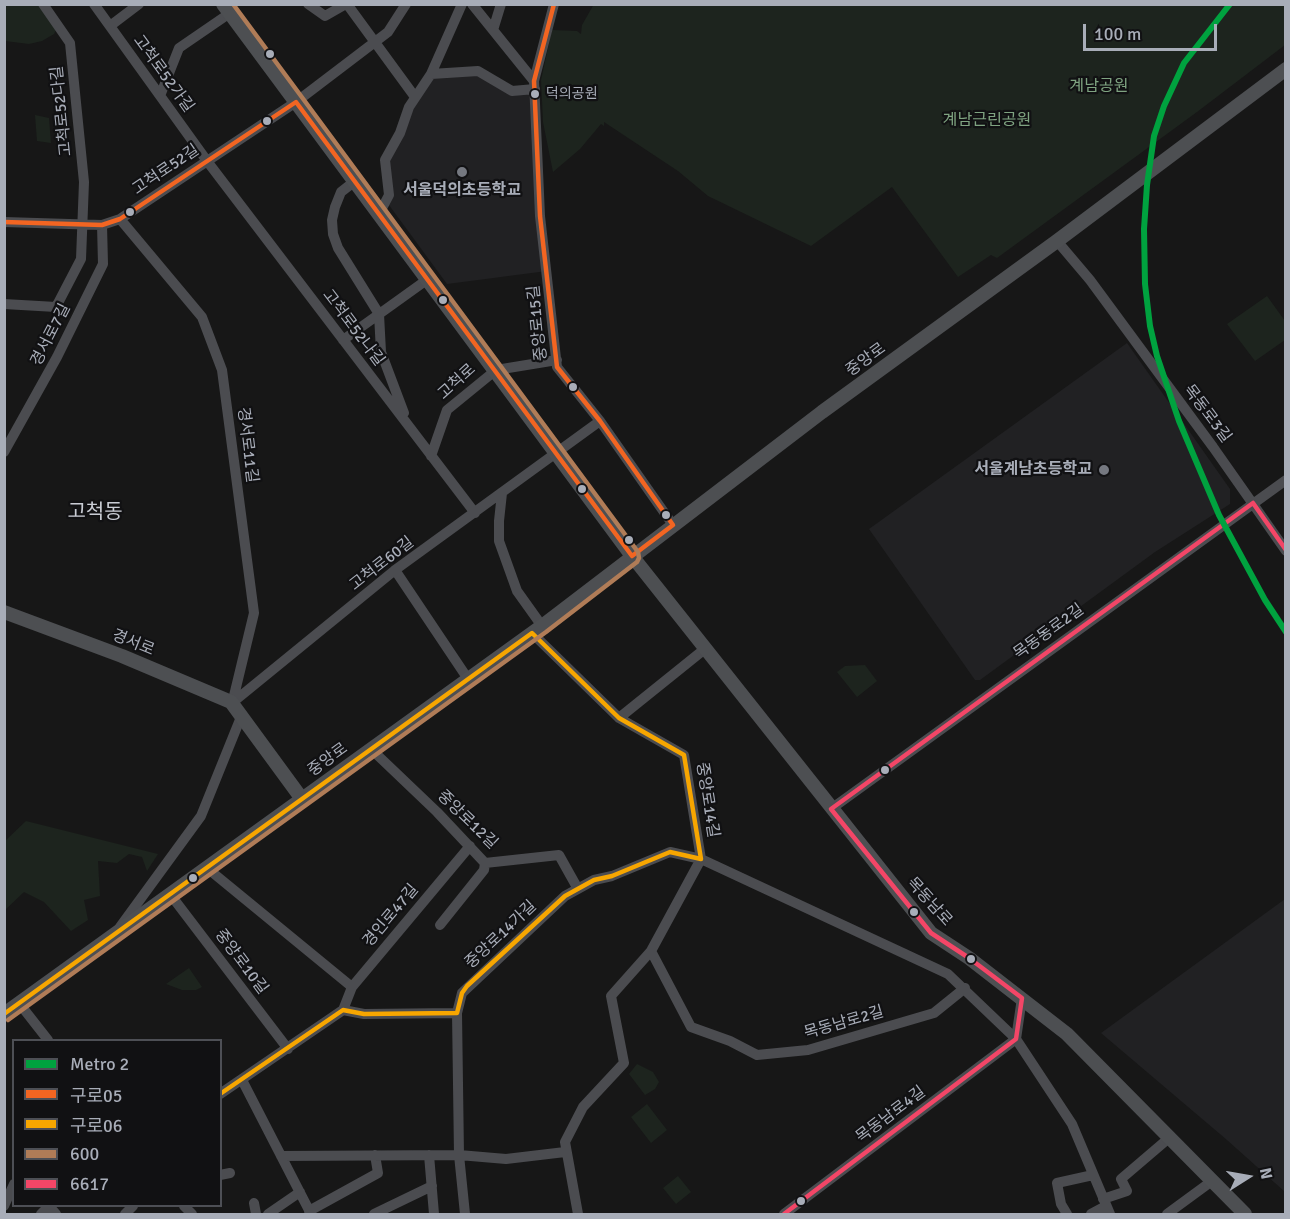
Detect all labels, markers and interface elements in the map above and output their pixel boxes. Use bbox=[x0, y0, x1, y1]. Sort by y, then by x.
scale bar bbox=[1086, 12, 1220, 50]
text: 100 m bbox=[1094, 23, 1141, 45]
street label: 고척로52가길 bbox=[129, 32, 197, 116]
unlabelled marker bbox=[264, 48, 276, 60]
street label: 고척로52다길 bbox=[48, 65, 76, 157]
park label: 계남공원 bbox=[1070, 77, 1128, 97]
place label: 덕의공원 bbox=[546, 86, 598, 102]
marker: 덕의공원 bbox=[529, 88, 541, 100]
park label: 계남근린공원 bbox=[943, 111, 1031, 131]
unlabelled marker bbox=[261, 115, 273, 127]
street label: 고척로52길 bbox=[129, 141, 203, 199]
marker: 서울덕의초등학교 bbox=[455, 165, 469, 179]
place label: 서울덕의초등학교 bbox=[403, 181, 521, 201]
unlabelled marker bbox=[124, 206, 136, 218]
street label: 중앙로15길 bbox=[524, 284, 552, 362]
street label: 고척로52나길 bbox=[318, 286, 388, 370]
unlabelled marker bbox=[437, 294, 449, 306]
street label: 경서로7길 bbox=[27, 301, 75, 369]
street label: 중앙로 bbox=[842, 339, 890, 381]
street label: 고척로 bbox=[434, 360, 480, 404]
unlabelled marker bbox=[567, 381, 579, 393]
street label: 목동로3길 bbox=[1179, 381, 1235, 447]
street label: 경서로11길 bbox=[233, 406, 261, 484]
place label: 서울계남초등학교 bbox=[974, 460, 1092, 480]
marker: 서울계남초등학교 bbox=[1097, 463, 1111, 477]
unlabelled marker bbox=[576, 483, 588, 495]
district label: 고척동 bbox=[67, 501, 123, 525]
unlabelled marker bbox=[660, 509, 672, 521]
street label: 고척로60길 bbox=[346, 533, 418, 595]
unlabelled marker bbox=[623, 534, 635, 546]
street label: 목동동로2길 bbox=[1010, 600, 1088, 664]
street label: 경서로 bbox=[109, 626, 157, 660]
street label: 중앙로 bbox=[304, 739, 352, 781]
street label: 중앙로14길 bbox=[692, 761, 722, 839]
unlabelled marker bbox=[879, 764, 891, 776]
street label: 중앙로12길 bbox=[433, 787, 501, 853]
unlabelled marker bbox=[187, 872, 199, 884]
street label: 목동남로 bbox=[902, 874, 956, 930]
street label: 경인로47길 bbox=[359, 881, 423, 951]
street label: 중앙로14가길 bbox=[461, 897, 541, 973]
unlabelled marker bbox=[908, 906, 920, 918]
street label: 중앙로10길 bbox=[210, 926, 272, 998]
unlabelled marker bbox=[965, 953, 977, 965]
street label: 목동남로2길 bbox=[802, 1002, 886, 1044]
legend bbox=[12, 1039, 222, 1207]
text: Metro 2 bbox=[70, 1053, 129, 1075]
street label: 목동남로4길 bbox=[852, 1083, 930, 1147]
text: 구로05 bbox=[70, 1085, 123, 1107]
text: 구로06 bbox=[70, 1115, 123, 1137]
text: 600 bbox=[70, 1143, 99, 1165]
north arrow bbox=[1218, 1147, 1278, 1207]
text: N bbox=[1255, 1166, 1277, 1181]
text: 6617 bbox=[70, 1173, 109, 1195]
unlabelled marker bbox=[795, 1195, 807, 1207]

